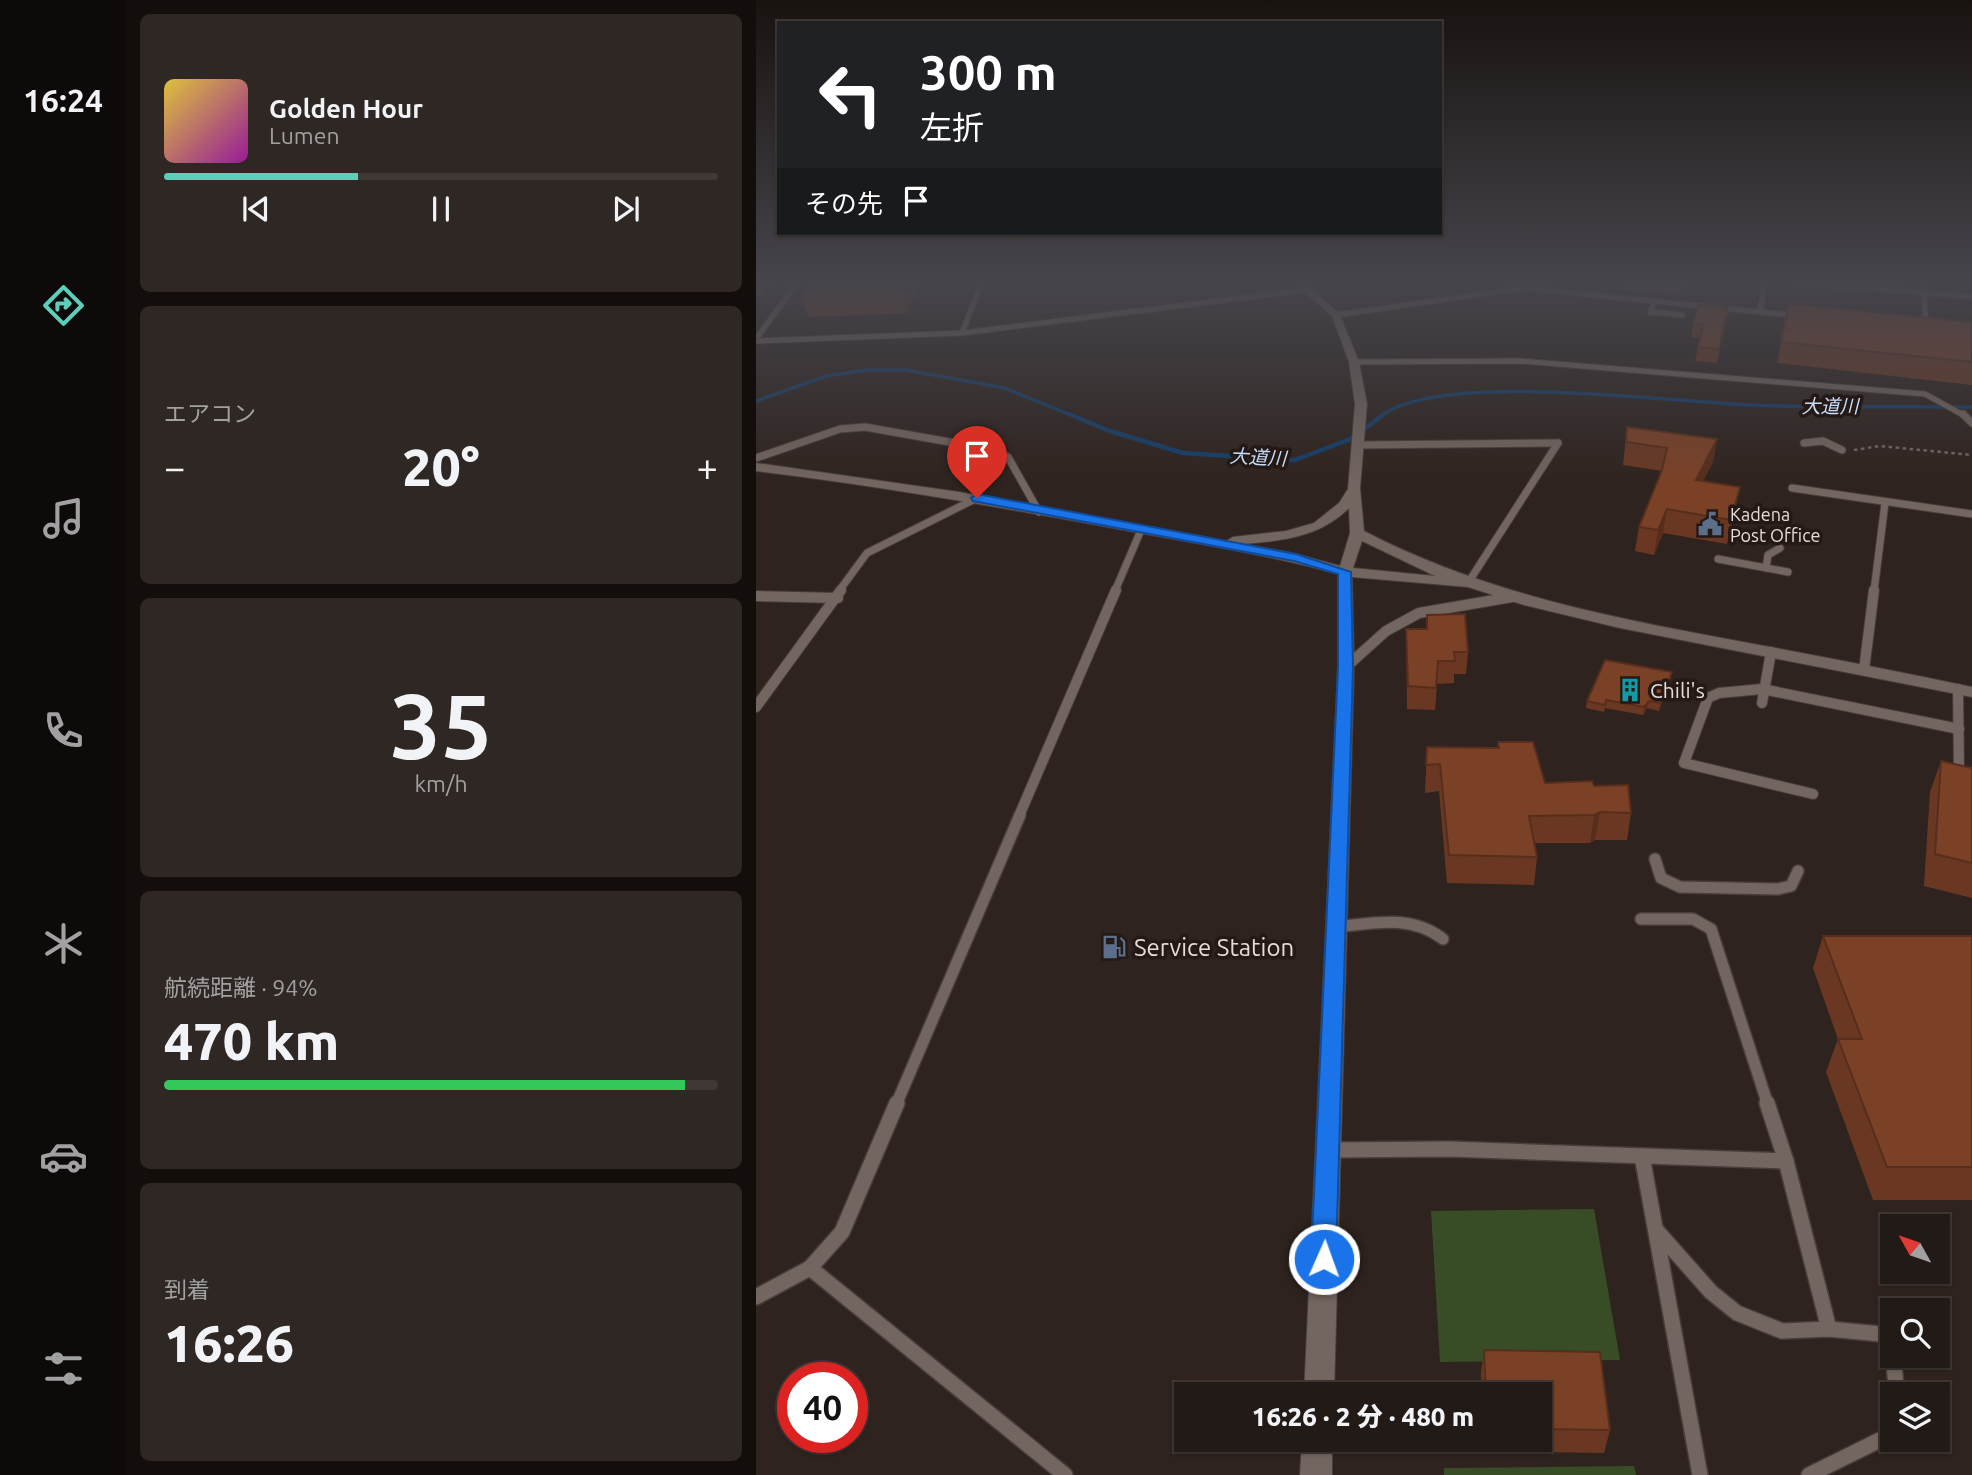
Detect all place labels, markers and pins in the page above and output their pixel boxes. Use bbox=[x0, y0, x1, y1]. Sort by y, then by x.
pin bbox=[947, 426, 1007, 498]
place label: Kadena Post Office bbox=[1730, 504, 1820, 545]
public building icon: Kadena Post Office bbox=[1696, 510, 1724, 538]
building icon: Chili's bbox=[1616, 676, 1644, 704]
place label: Chili's bbox=[1650, 678, 1705, 702]
fuel station icon: Service Station bbox=[1100, 933, 1128, 961]
place label: Service Station bbox=[1134, 934, 1294, 961]

